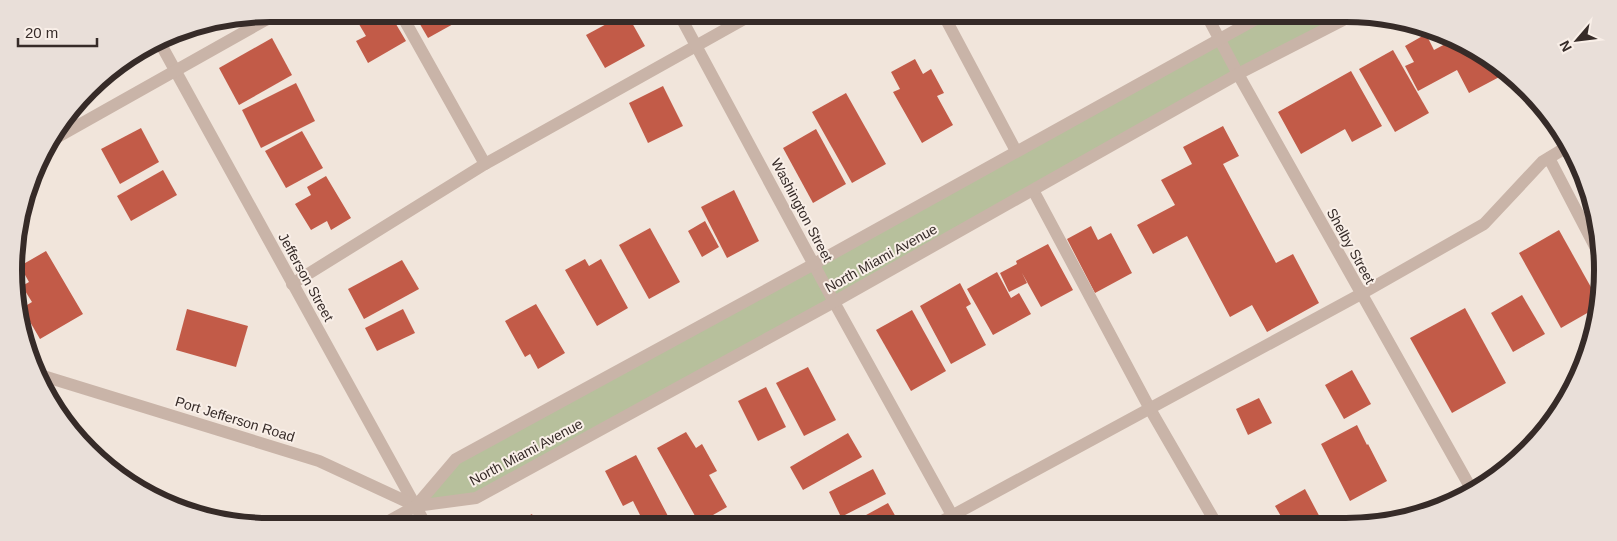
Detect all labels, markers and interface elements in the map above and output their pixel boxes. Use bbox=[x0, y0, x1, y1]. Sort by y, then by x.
scale bar bbox=[18, 15, 96, 47]
north arrow bbox=[1552, 15, 1602, 65]
text: 20 m bbox=[25, 24, 58, 41]
text: N bbox=[1556, 38, 1575, 54]
street label: Washington Street bbox=[768, 156, 836, 264]
street label: Shelby Street bbox=[1324, 205, 1378, 287]
street label: North Miami Avenue bbox=[822, 220, 940, 295]
street label: Jefferson Street bbox=[275, 230, 337, 324]
street label: Port Jefferson Road bbox=[173, 393, 297, 445]
street label: North Miami Avenue bbox=[467, 415, 585, 489]

